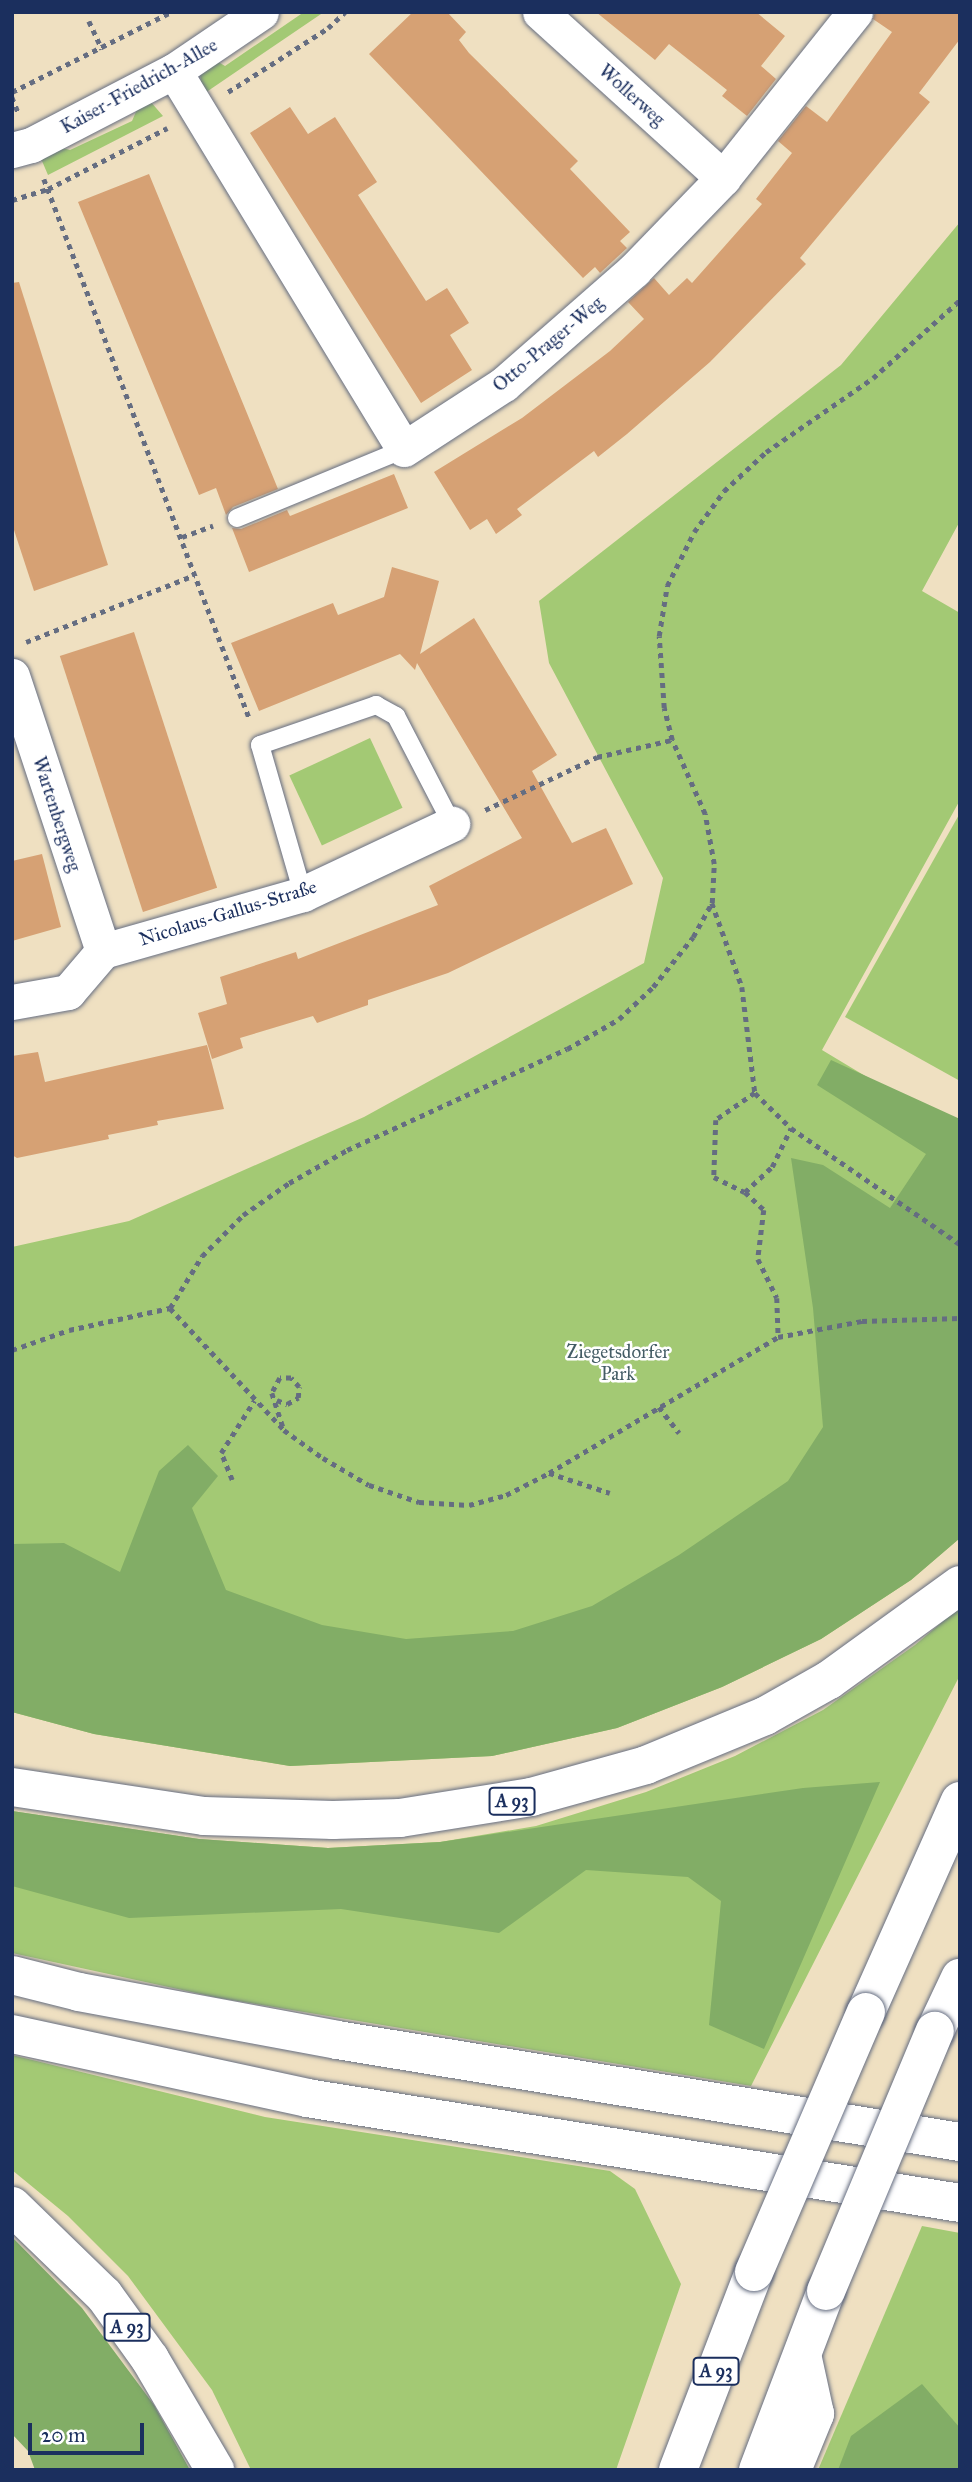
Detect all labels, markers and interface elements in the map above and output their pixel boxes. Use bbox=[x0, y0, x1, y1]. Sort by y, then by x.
street label: Kaiser-Friedrich-Allee bbox=[57, 33, 221, 139]
street label: Wollerweg bbox=[594, 59, 670, 131]
street label: Otto-Prager-Weg bbox=[488, 291, 608, 397]
street label: Wartenbergweg bbox=[28, 754, 86, 874]
street label: Nicolaus-Gallus-Straße bbox=[137, 875, 319, 951]
park label: Ziegetsdorfer Park bbox=[567, 1341, 669, 1385]
road number: A 93 bbox=[488, 1786, 536, 1815]
road number: A 93 bbox=[102, 2312, 152, 2342]
road number: A 93 bbox=[692, 2356, 740, 2386]
scale bar bbox=[32, 2408, 147, 2452]
text: 20 m bbox=[41, 2422, 86, 2448]

